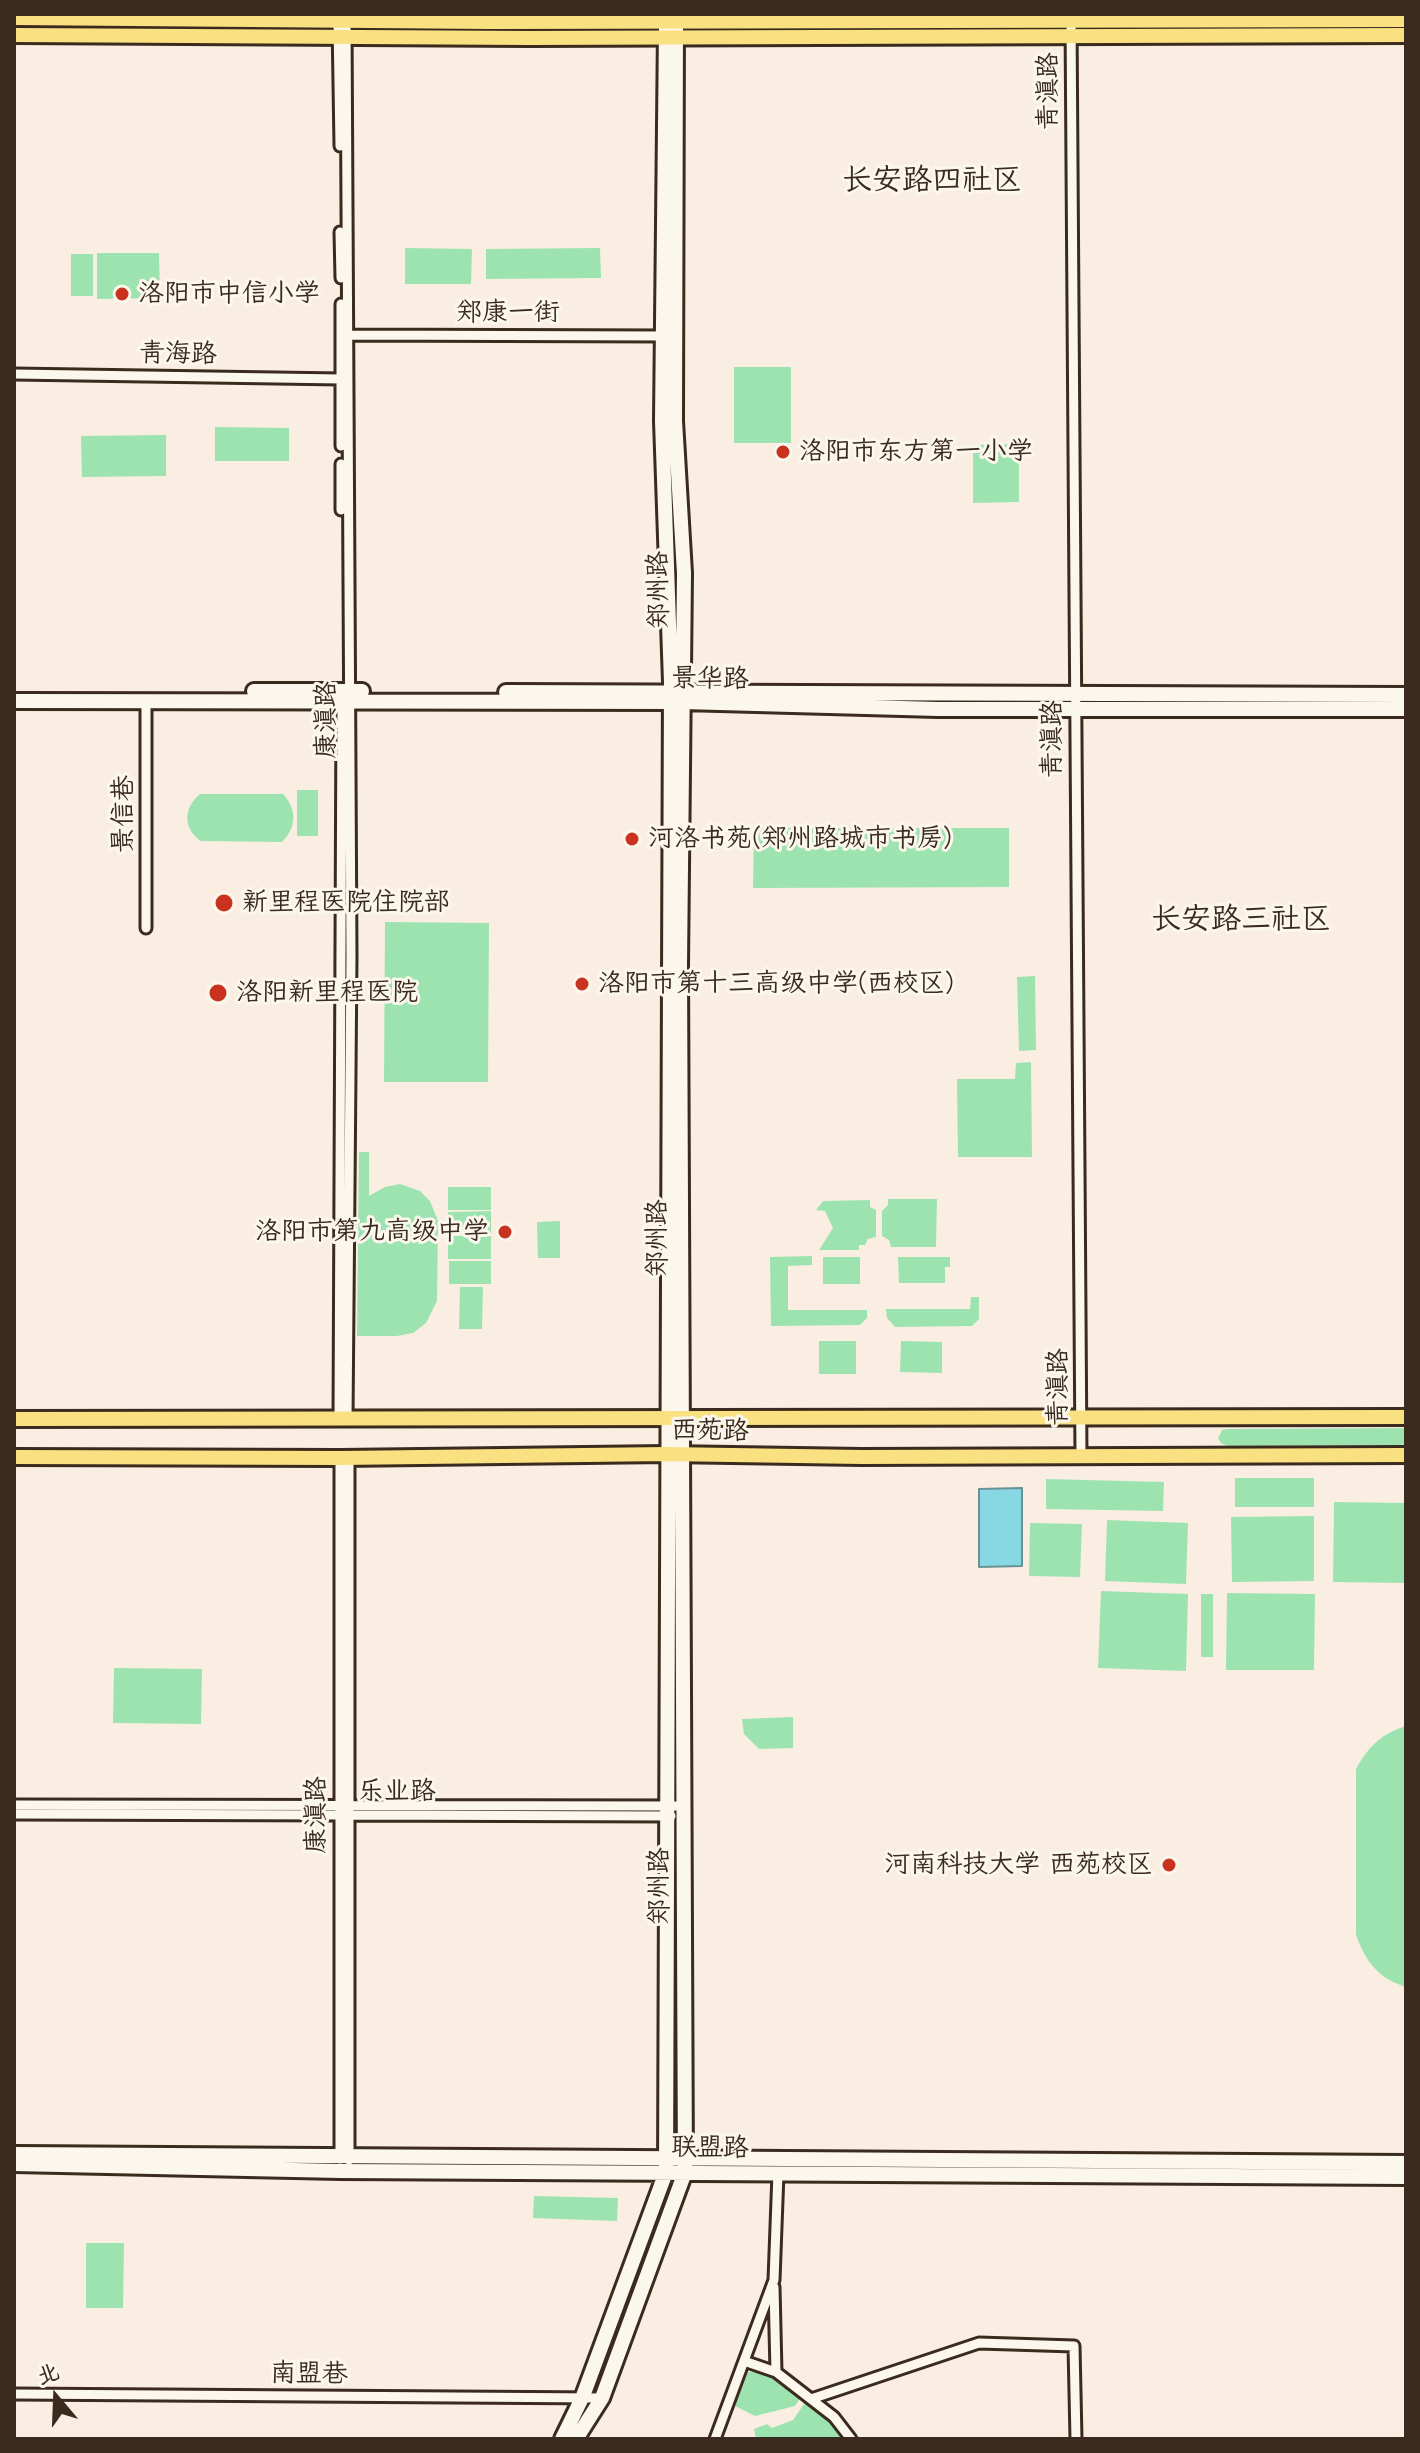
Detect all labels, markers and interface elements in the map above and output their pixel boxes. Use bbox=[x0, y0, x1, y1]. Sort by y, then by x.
street label: 青滇路 bbox=[1033, 52, 1065, 130]
district label: 长安路四社区 bbox=[842, 163, 1022, 199]
place label: 洛阳市中信小学 bbox=[138, 278, 320, 310]
marker: 洛阳市中信小学 bbox=[113, 285, 131, 303]
street label: 郑康一街 bbox=[456, 297, 560, 329]
street label: 青海路 bbox=[139, 338, 217, 370]
place label: 洛阳市东方第一小学 bbox=[799, 436, 1033, 468]
marker: 洛阳市东方第一小学 bbox=[774, 443, 792, 461]
street label: 郑州路 bbox=[643, 551, 675, 629]
street label: 景华路 bbox=[671, 663, 749, 695]
street label: 康滇路 bbox=[311, 681, 343, 759]
street label: 青滇路 bbox=[1037, 700, 1069, 778]
street label: 景信巷 bbox=[108, 775, 140, 853]
place label: 河洛书苑(郑州路城市书房) bbox=[648, 823, 952, 855]
marker: 河洛书苑(郑州路城市书房) bbox=[623, 830, 641, 848]
place label: 新里程医院住院部 bbox=[242, 887, 450, 919]
marker: 新里程医院住院部 bbox=[213, 892, 235, 914]
district label: 长安路三社区 bbox=[1151, 902, 1331, 938]
place label: 洛阳市第十三高级中学(西校区) bbox=[598, 968, 954, 1000]
marker: 洛阳市第十三高级中学(西校区) bbox=[573, 975, 591, 993]
place label: 洛阳新里程医院 bbox=[236, 977, 418, 1009]
marker: 洛阳新里程医院 bbox=[207, 982, 229, 1004]
street label: 郑州路 bbox=[642, 1199, 674, 1277]
place label: 洛阳市第九高级中学 bbox=[255, 1216, 489, 1248]
marker: 洛阳市第九高级中学 bbox=[496, 1223, 514, 1241]
street label: 青滇路 bbox=[1043, 1348, 1075, 1426]
street label: 西苑路 bbox=[671, 1415, 749, 1447]
street label: 康滇路 bbox=[301, 1776, 333, 1854]
street label: 乐业路 bbox=[358, 1776, 436, 1808]
street label: 郑州路 bbox=[644, 1847, 676, 1925]
place label: 河南科技大学 西苑校区 bbox=[884, 1849, 1153, 1881]
marker: 河南科技大学 西苑校区 bbox=[1160, 1856, 1178, 1874]
street label: 联盟路 bbox=[671, 2132, 749, 2164]
north arrow bbox=[16, 2357, 96, 2437]
text: 北 bbox=[34, 2358, 63, 2390]
street label: 南盟巷 bbox=[270, 2358, 348, 2390]

